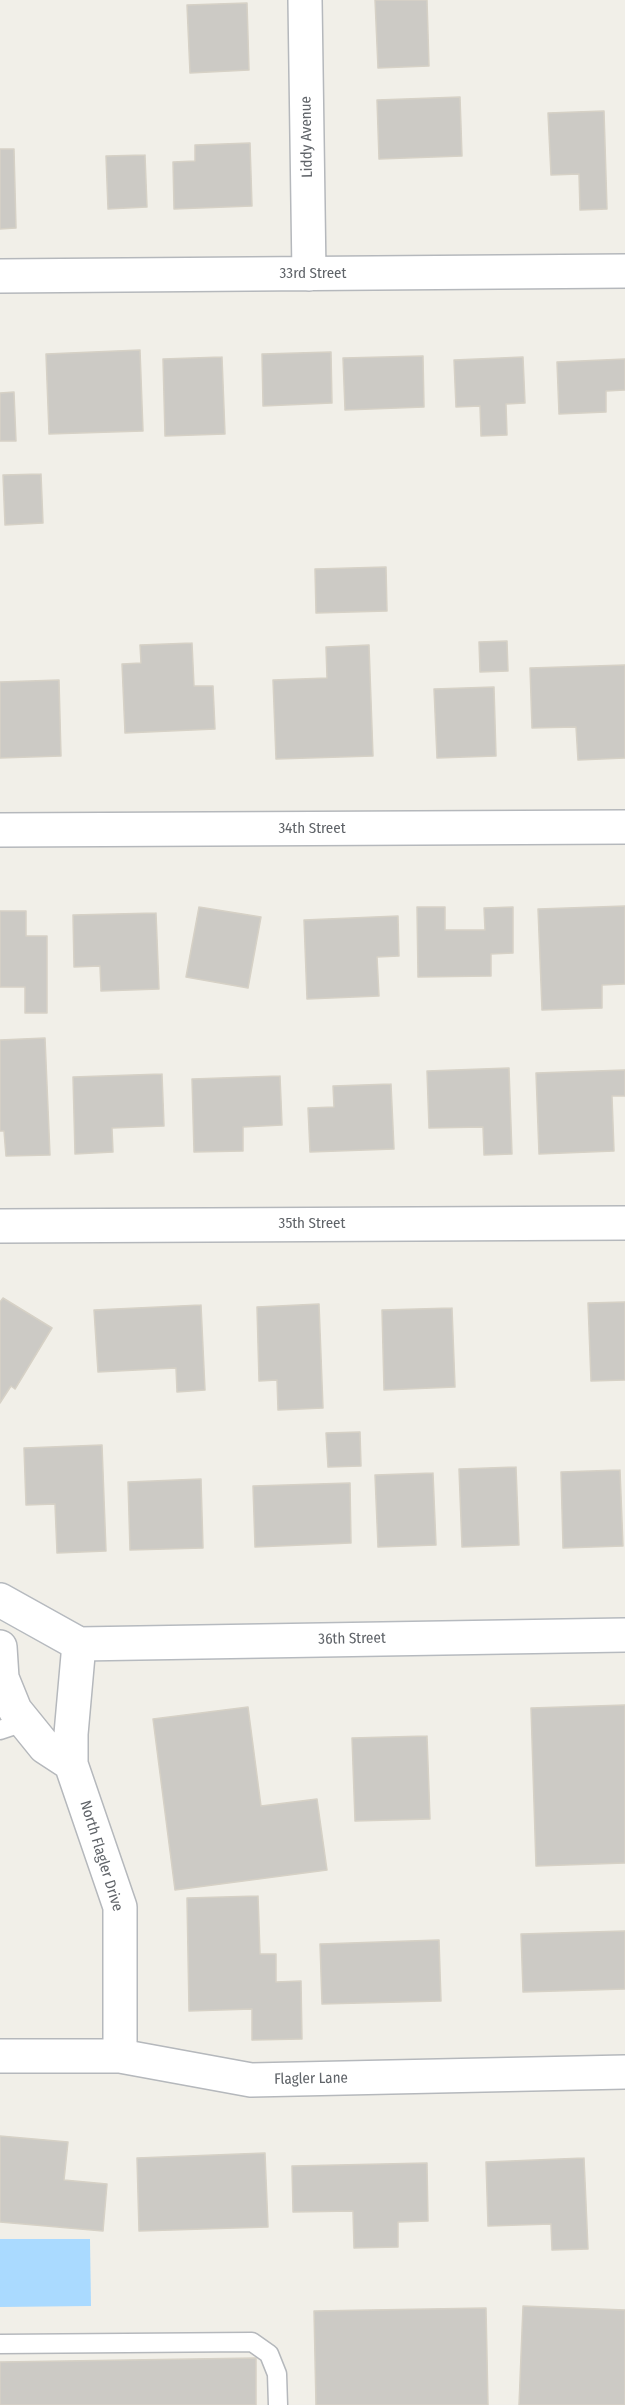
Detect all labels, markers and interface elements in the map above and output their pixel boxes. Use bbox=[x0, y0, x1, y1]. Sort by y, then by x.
street label: Liddy Avenue bbox=[297, 96, 317, 178]
street label: 33rd Street bbox=[280, 265, 346, 283]
street label: 34th Street bbox=[278, 820, 346, 838]
street label: 35th Street bbox=[279, 1215, 345, 1233]
street label: 36th Street bbox=[318, 1629, 386, 1649]
street label: North Flagler Drive bbox=[76, 1798, 126, 1914]
street label: Flagler Lane bbox=[274, 2069, 348, 2089]

